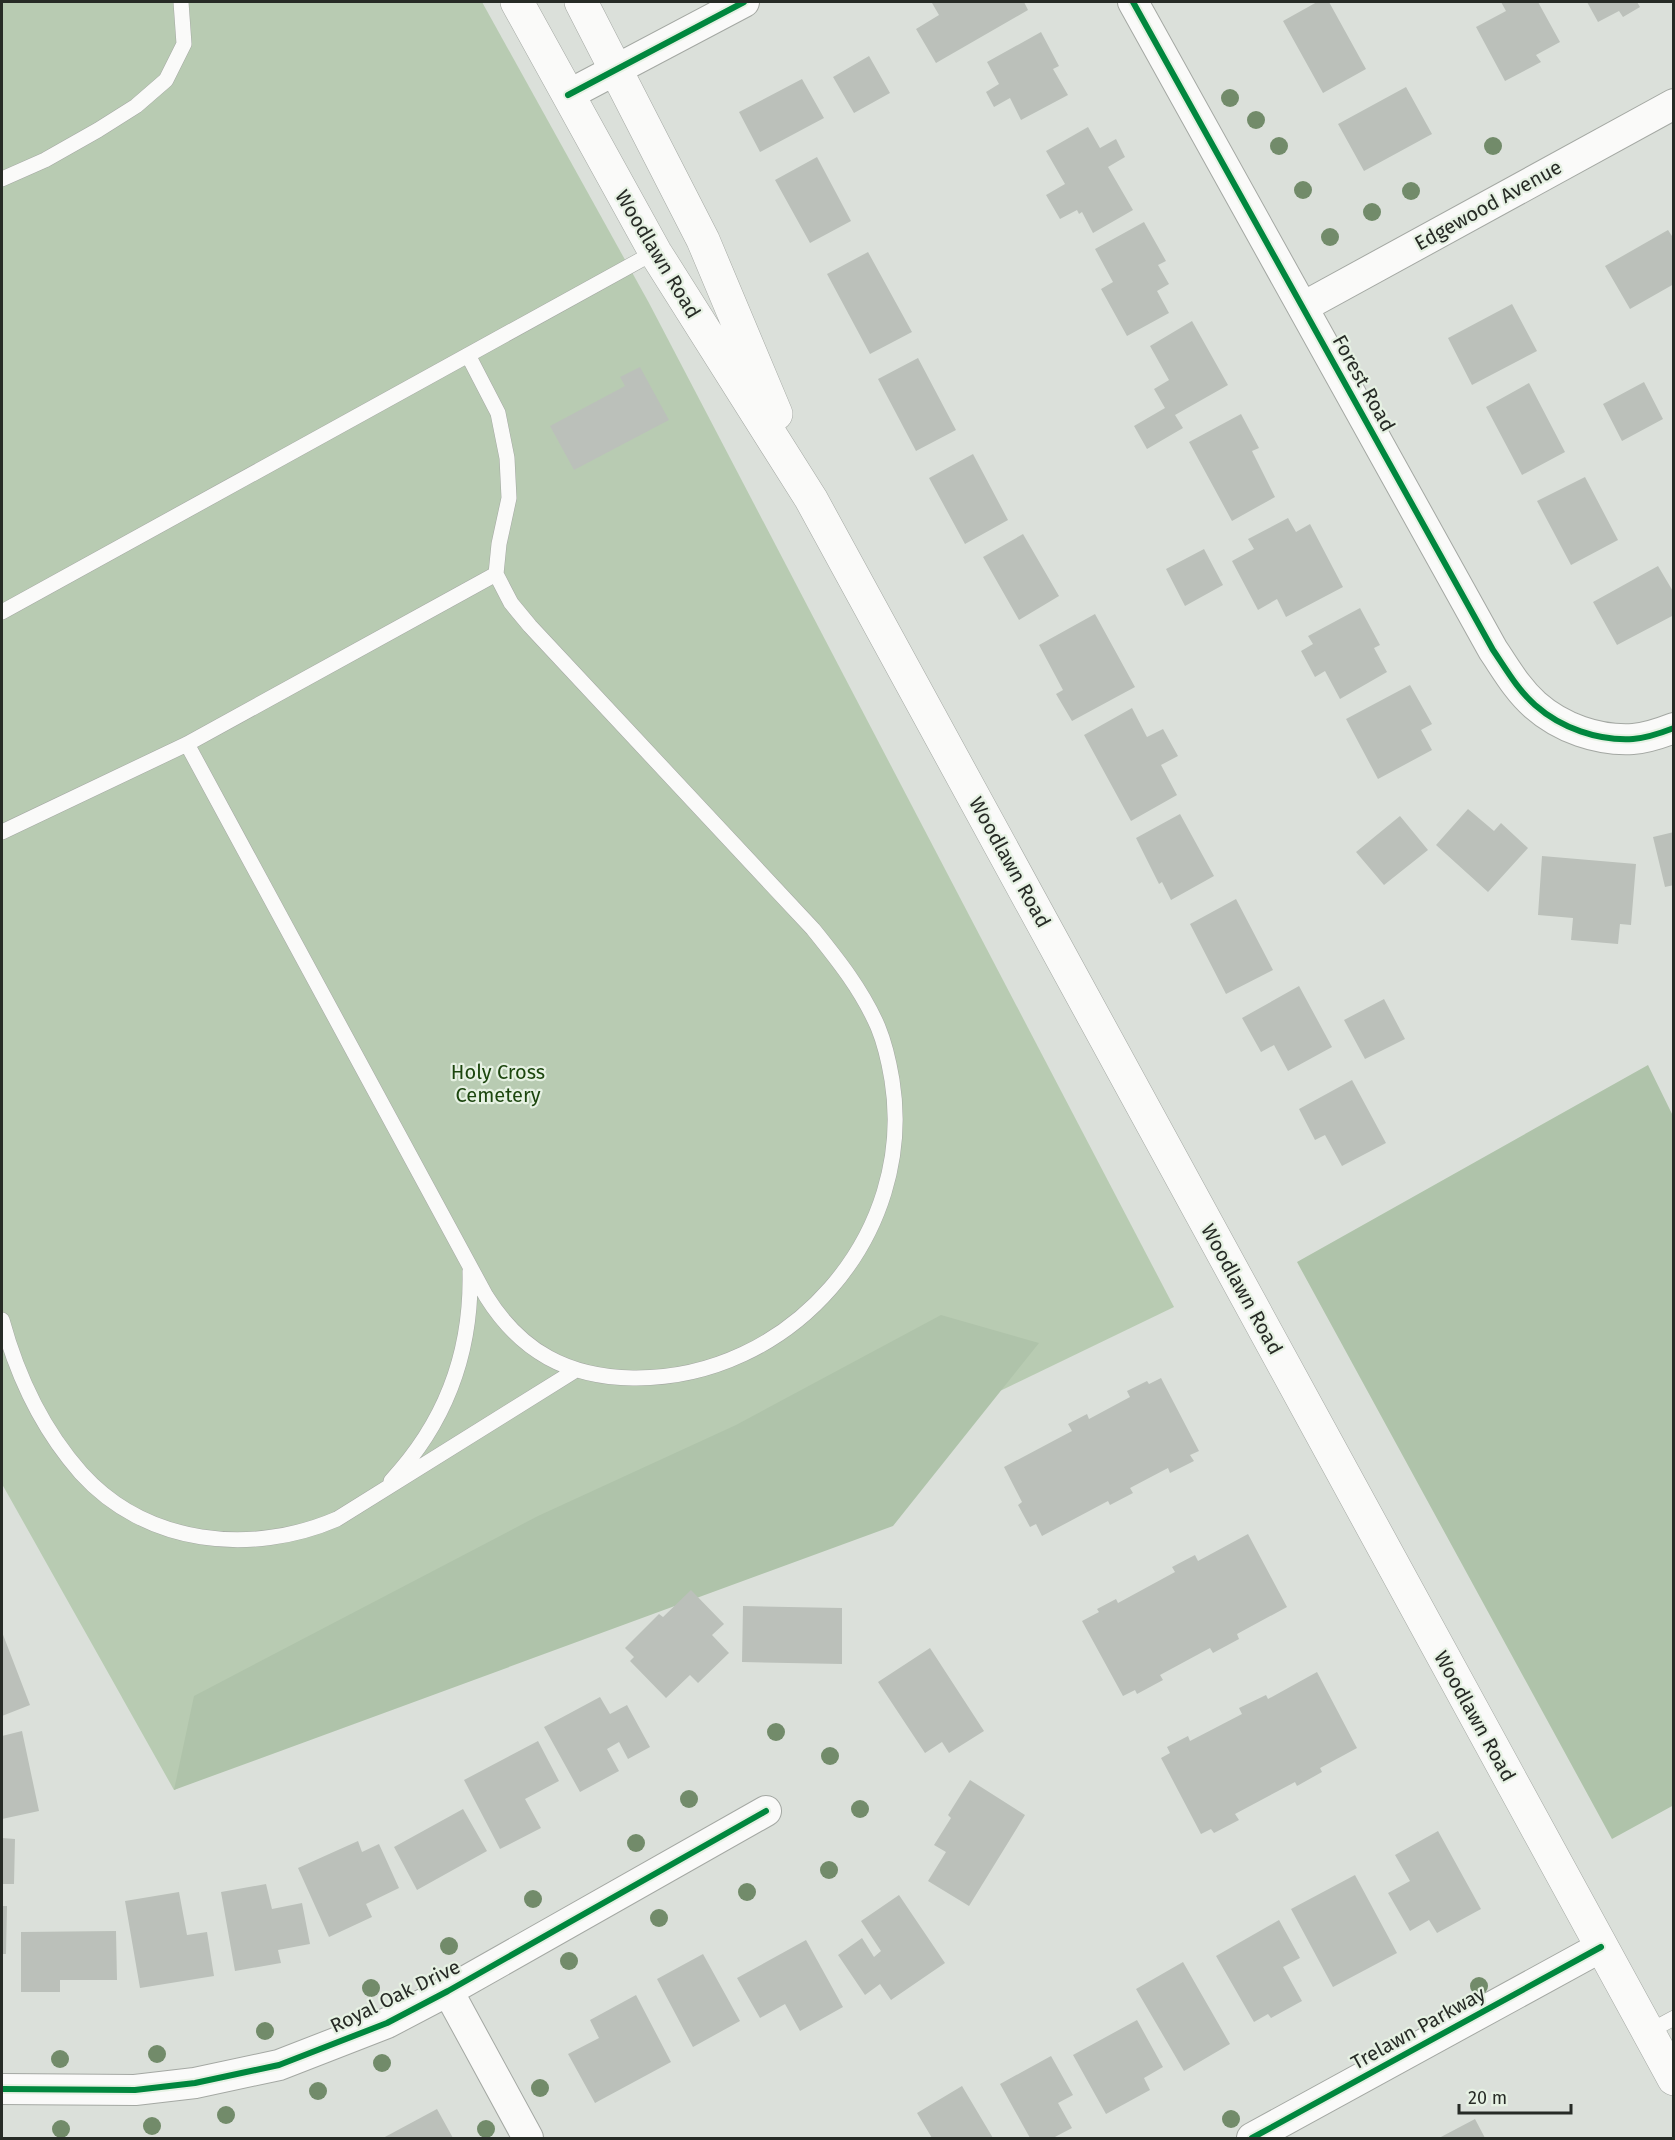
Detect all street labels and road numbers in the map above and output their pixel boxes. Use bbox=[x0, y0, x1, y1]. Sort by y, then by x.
street label: Edgewood Avenue bbox=[1410, 155, 1566, 255]
street label: Woodlawn Road bbox=[610, 185, 706, 323]
street label: Forest Road bbox=[1328, 330, 1400, 436]
street label: Woodlawn Road bbox=[964, 792, 1056, 932]
street label: Woodlawn Road bbox=[1196, 1219, 1288, 1359]
street label: Woodlawn Road bbox=[1429, 1646, 1521, 1786]
street label: Royal Oak Drive bbox=[326, 1954, 464, 2038]
street label: Trelawn Parkway bbox=[1347, 1981, 1489, 2075]

